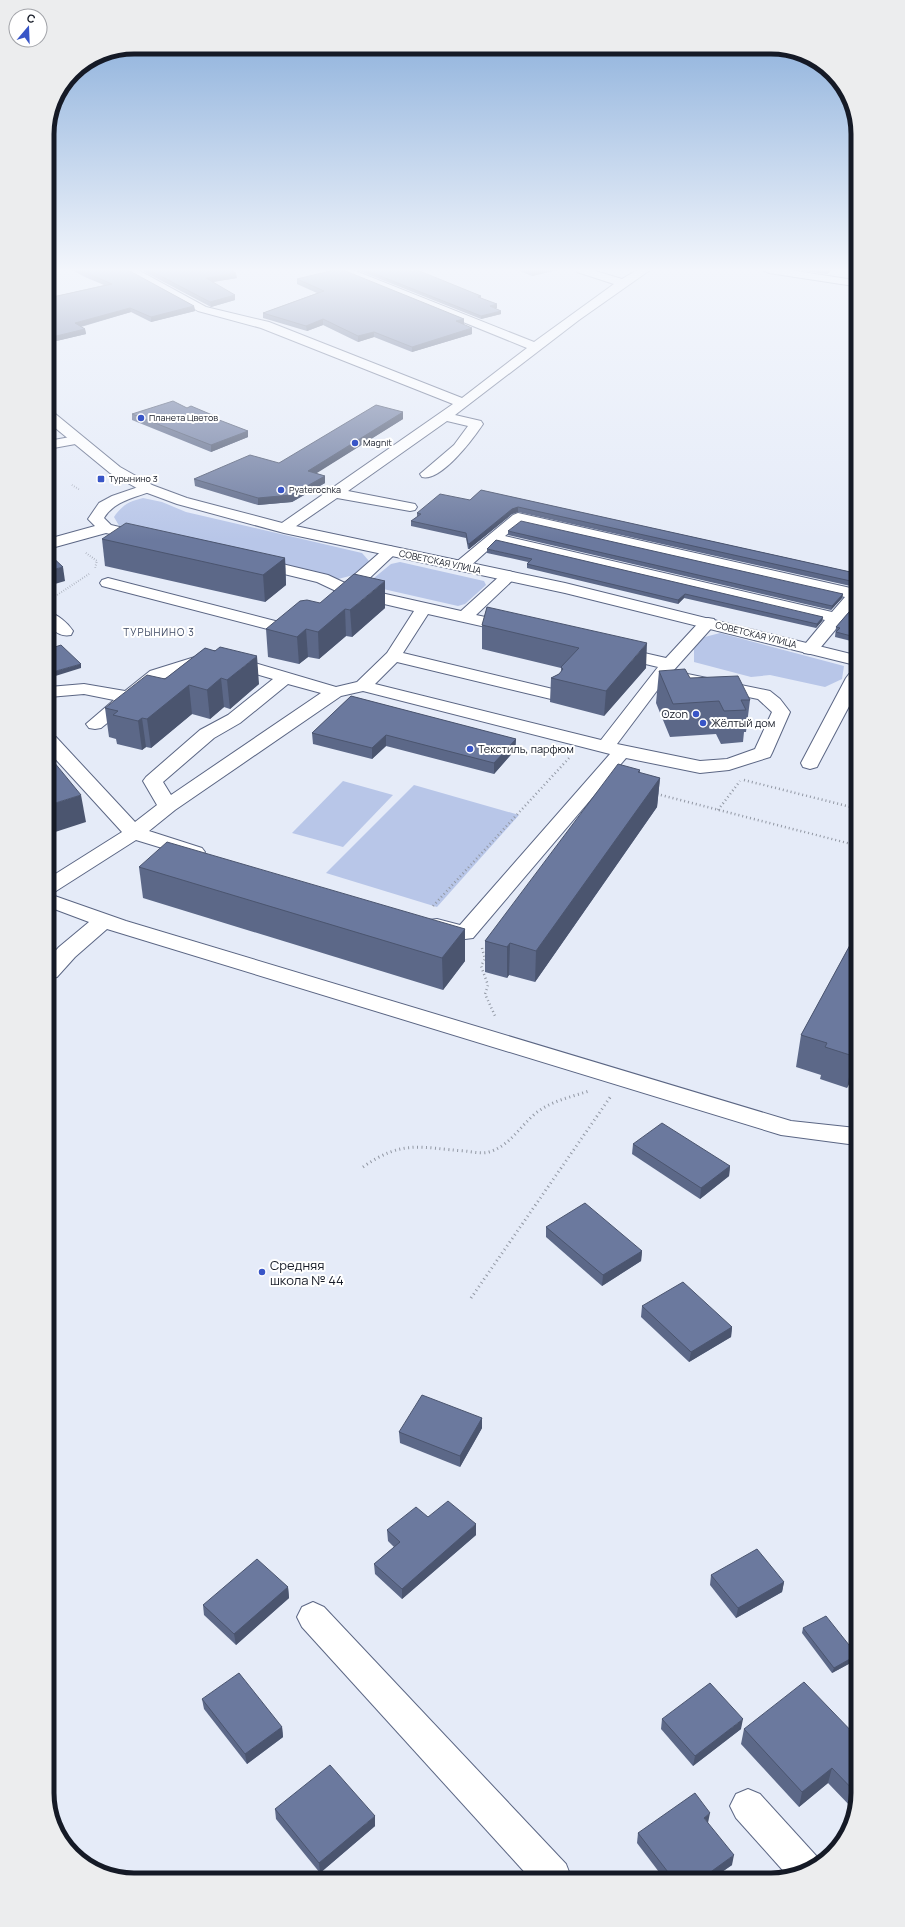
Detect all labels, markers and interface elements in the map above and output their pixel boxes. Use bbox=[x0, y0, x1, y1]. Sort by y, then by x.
north arrow bbox=[8, 8, 48, 48]
text: С bbox=[25, 10, 38, 26]
place label: Планета Цветов bbox=[149, 411, 218, 424]
marker: Планета Цветов bbox=[136, 413, 146, 423]
place label: Magnit bbox=[363, 436, 392, 449]
marker: Magnit bbox=[350, 438, 360, 448]
place label: Турынино 3 bbox=[109, 472, 158, 485]
marker: Турынино 3 bbox=[96, 474, 106, 484]
place label: Pyaterochka bbox=[289, 483, 341, 496]
marker: Pyaterochka bbox=[276, 485, 286, 495]
street label: СОВЕТСКАЯ УЛИЦА bbox=[398, 546, 483, 577]
street label: СОВЕТСКАЯ УЛИЦА bbox=[714, 618, 798, 651]
district label: ТУРЫНИНО 3 bbox=[123, 625, 195, 639]
place label: Ozon bbox=[662, 706, 688, 721]
marker: Ozon bbox=[691, 709, 701, 719]
place label: Жёлтый дом bbox=[711, 715, 775, 730]
marker: Жёлтый дом bbox=[698, 718, 708, 728]
place label: Текстиль, парфюм bbox=[478, 741, 574, 756]
marker: Текстиль, парфюм bbox=[465, 744, 475, 754]
place label: Средняя школа № 44 bbox=[270, 1256, 344, 1289]
marker: Средняя школа № 44 bbox=[257, 1267, 267, 1277]

